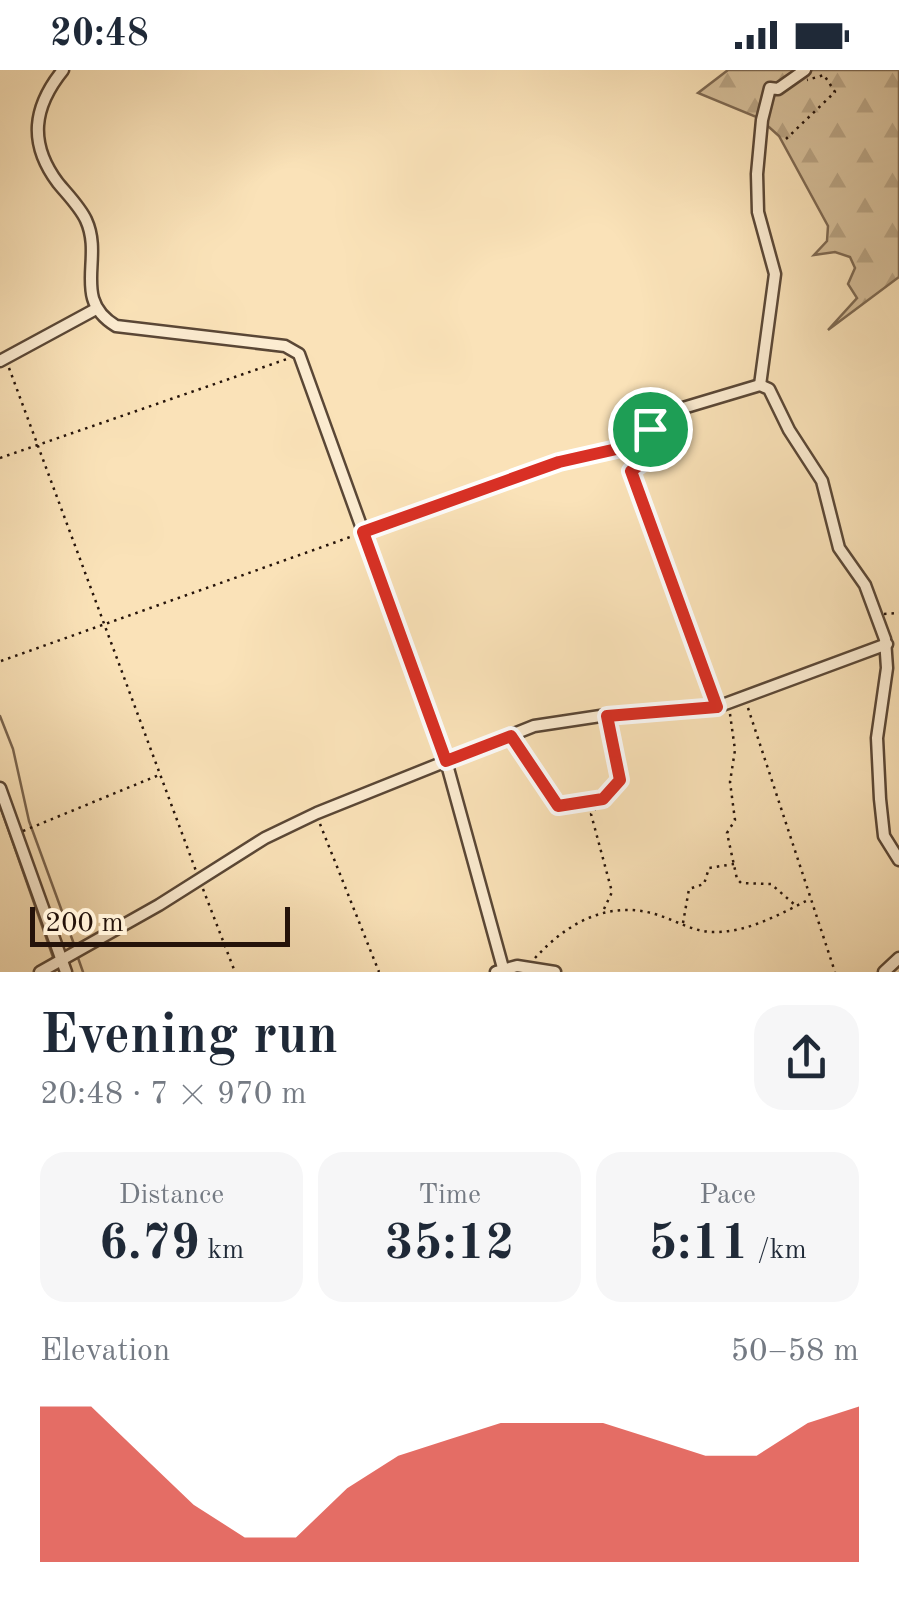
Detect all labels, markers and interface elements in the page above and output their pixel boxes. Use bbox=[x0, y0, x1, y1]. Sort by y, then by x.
text: 20:48 bbox=[50, 16, 149, 54]
pin bbox=[608, 387, 693, 472]
icon: arrive bbox=[623, 402, 678, 457]
scale bar bbox=[30, 902, 290, 946]
text: 200 m bbox=[45, 910, 124, 938]
button: share bbox=[754, 1005, 859, 1110]
text: Evening run bbox=[40, 1010, 338, 1065]
text: 20:48 · 7 × 970 m bbox=[40, 1079, 307, 1111]
text: Distance bbox=[119, 1182, 224, 1210]
text: Time bbox=[418, 1182, 481, 1210]
text: Pace bbox=[699, 1182, 756, 1210]
text: 6.79 bbox=[99, 1220, 200, 1270]
text: 35:12 bbox=[385, 1220, 515, 1270]
text: 5:11 bbox=[648, 1220, 749, 1270]
text: km bbox=[200, 1237, 244, 1265]
text: /km bbox=[749, 1237, 807, 1265]
text: Elevation bbox=[40, 1336, 170, 1368]
text: 50–58 m bbox=[731, 1336, 859, 1368]

